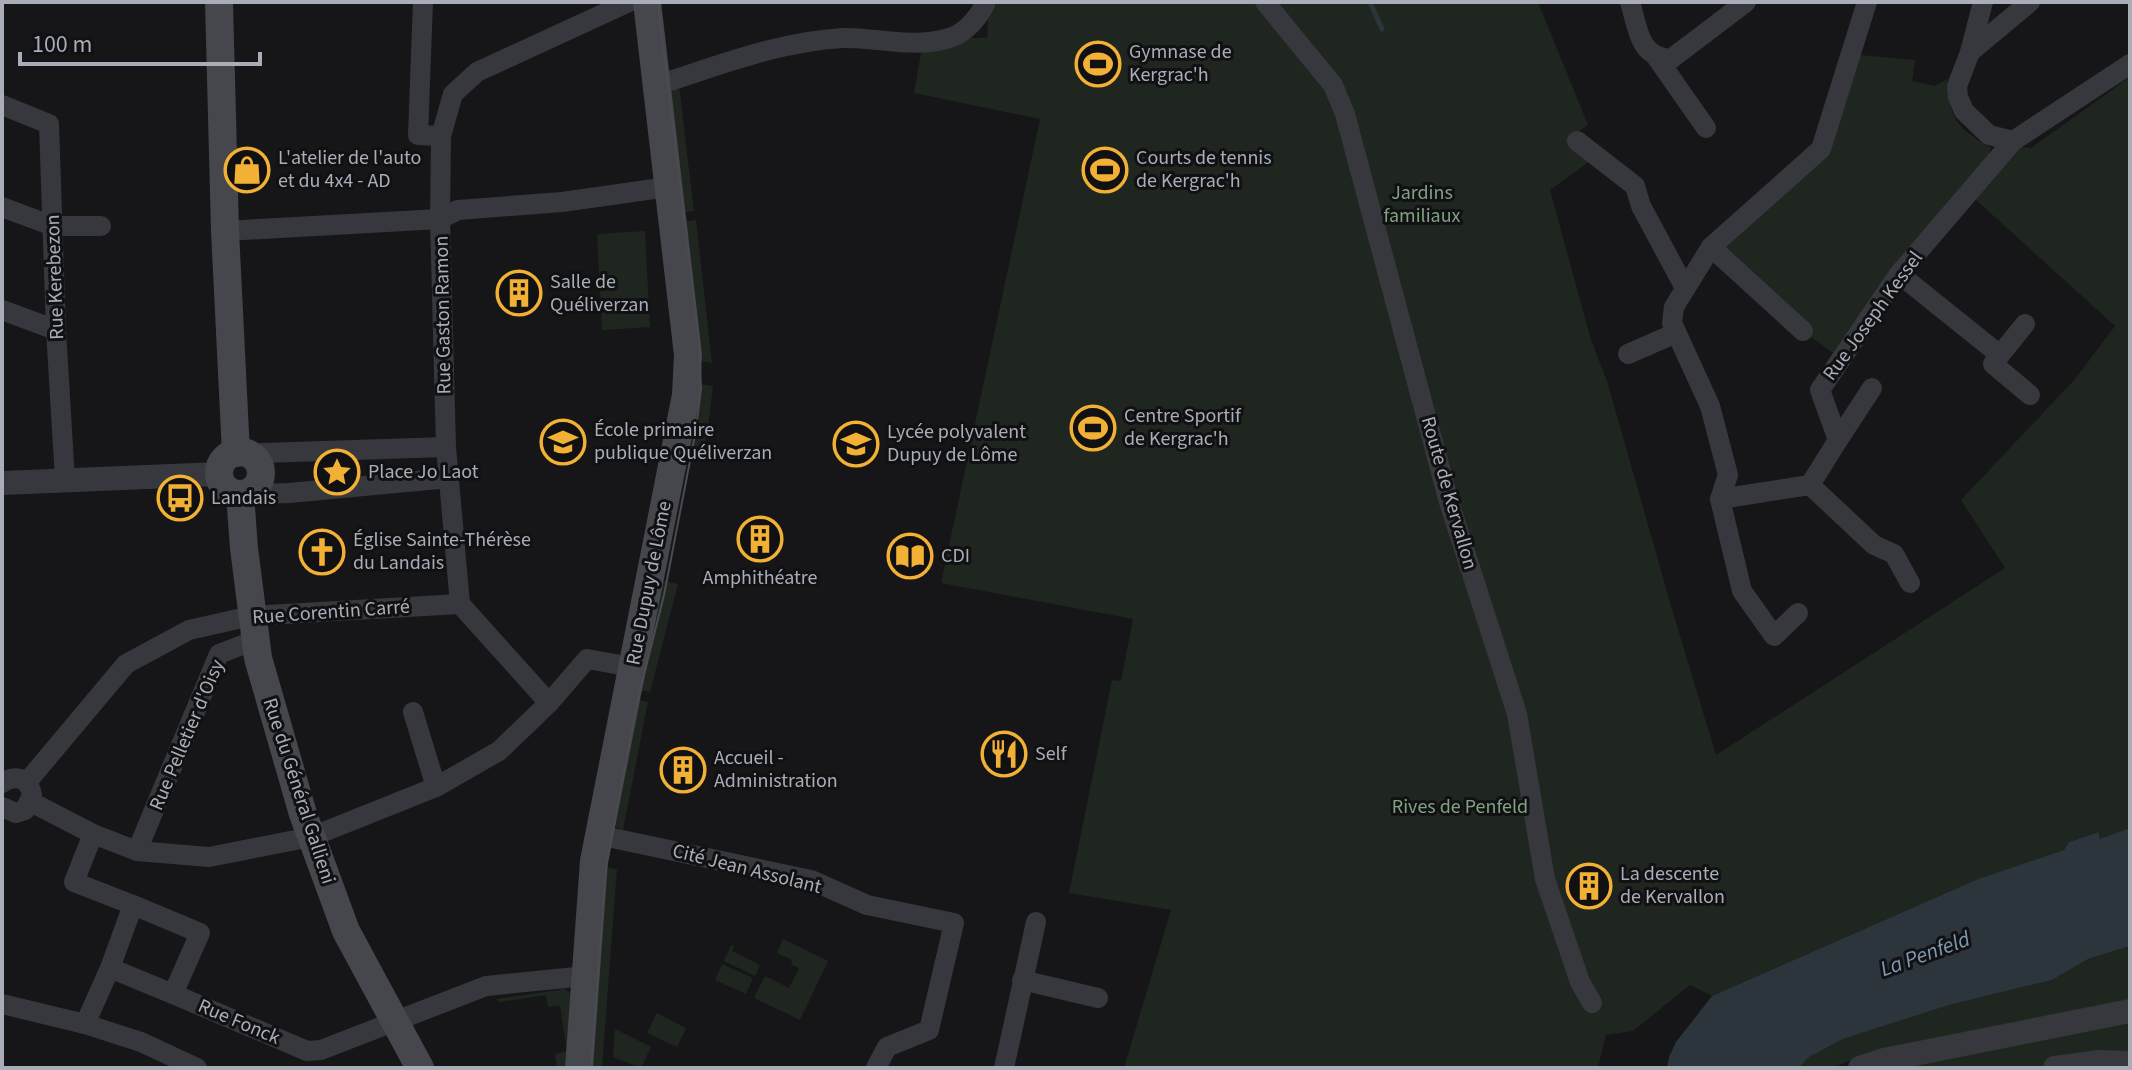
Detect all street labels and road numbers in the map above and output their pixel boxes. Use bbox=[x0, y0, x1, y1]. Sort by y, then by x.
street label: Rue Kerebezon bbox=[39, 214, 71, 340]
street label: Rue Gaston Ramon bbox=[428, 235, 458, 395]
street label: Rue Joseph Kessel bbox=[1816, 245, 1930, 387]
street label: Route de Kervallon bbox=[1414, 413, 1484, 573]
street label: Rue Dupuy de Lôme bbox=[619, 499, 679, 667]
street label: Rue Corentin Carré bbox=[251, 593, 411, 631]
street label: Rue Pelletier d'Oisy bbox=[143, 655, 232, 815]
street label: Rue du Général Gallieni bbox=[256, 694, 342, 888]
street label: Cité Jean Assolant bbox=[669, 837, 825, 901]
street label: Rue Fonck bbox=[194, 992, 284, 1052]

